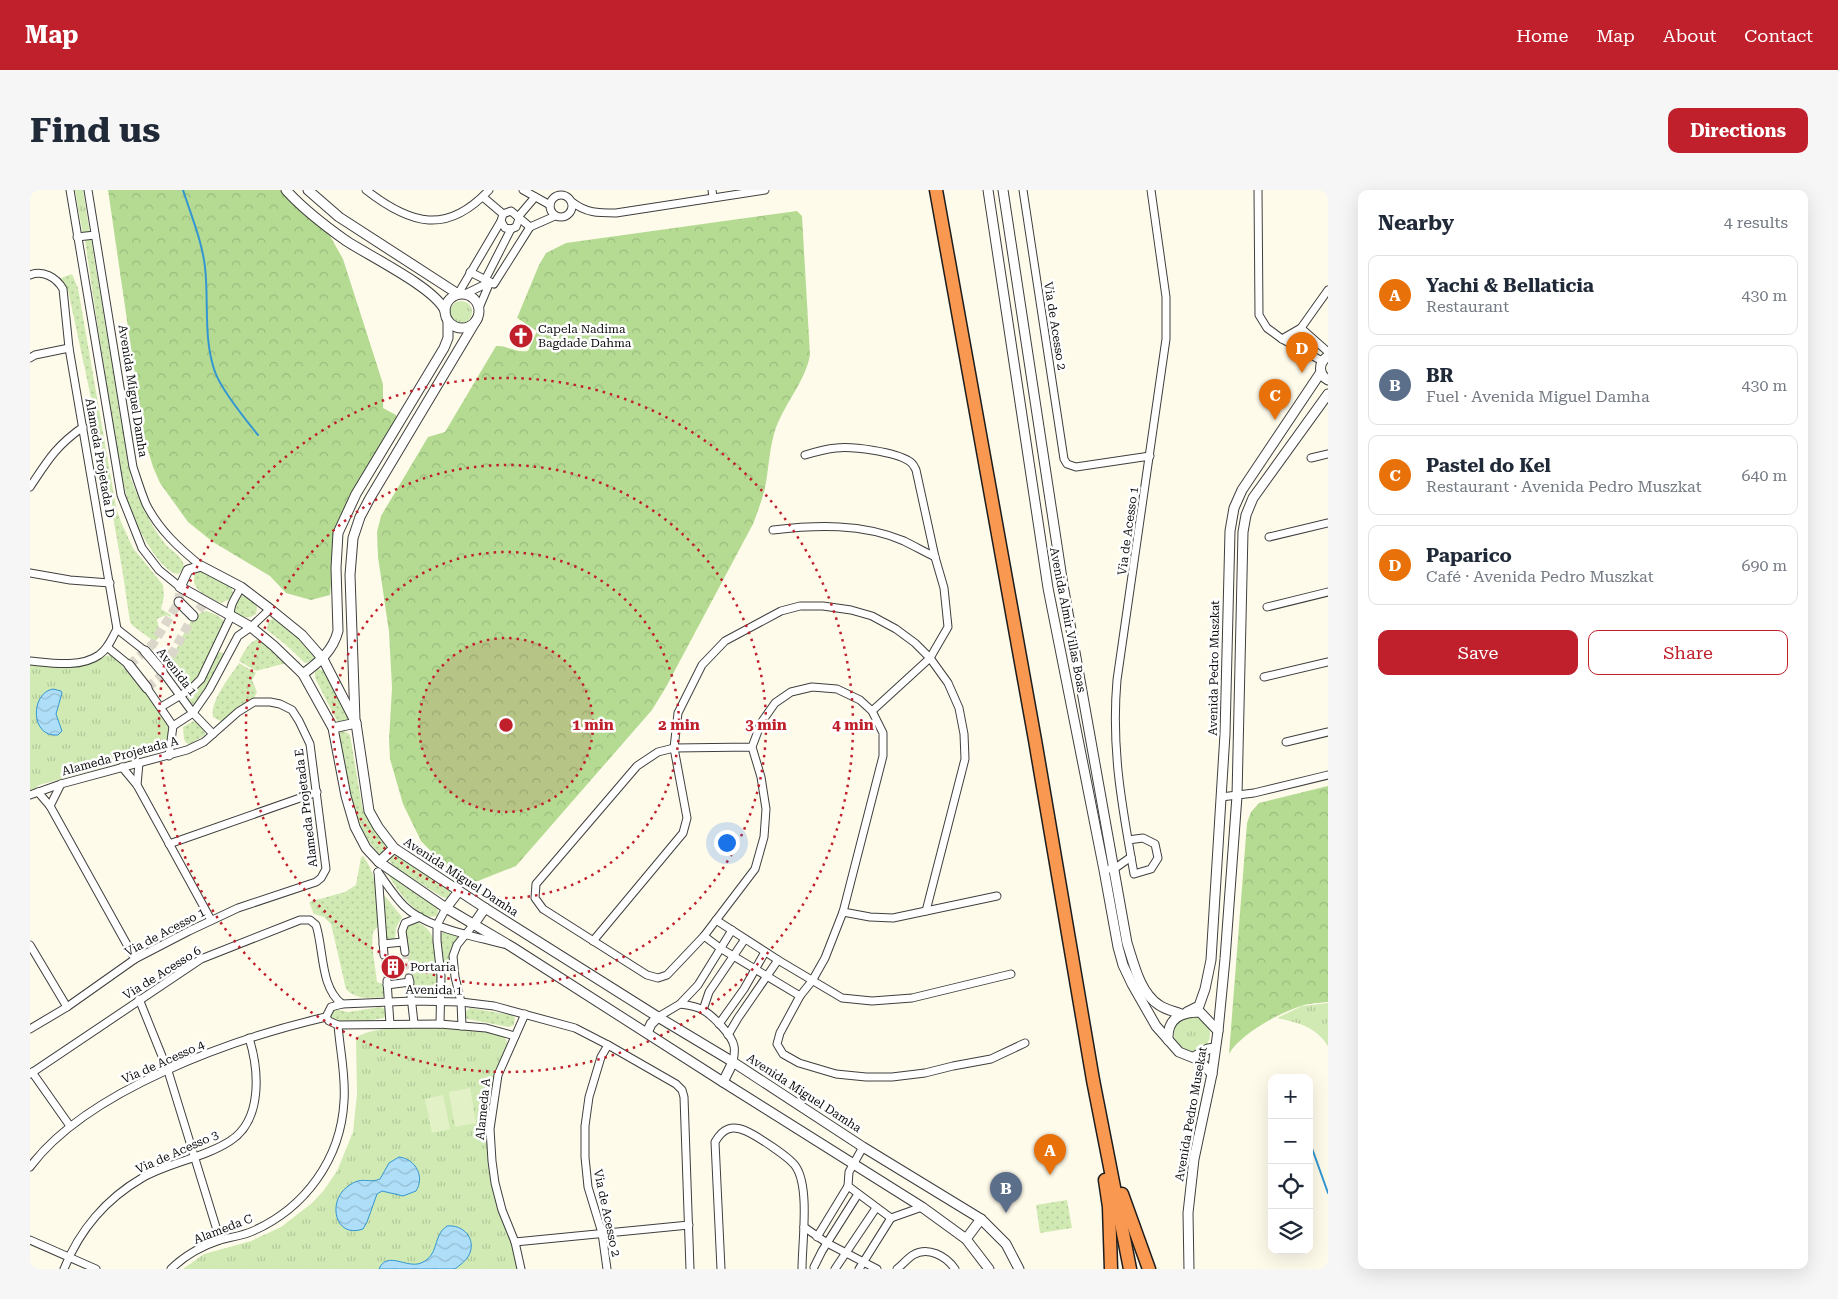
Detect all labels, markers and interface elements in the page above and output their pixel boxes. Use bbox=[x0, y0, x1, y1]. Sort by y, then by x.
text: Map bbox=[25, 21, 79, 49]
text: Home bbox=[1516, 25, 1568, 46]
text: Map bbox=[1596, 25, 1635, 46]
text: About bbox=[1663, 25, 1716, 46]
text: Contact bbox=[1744, 25, 1813, 46]
button: Directions bbox=[1668, 108, 1808, 153]
text: Find us bbox=[30, 110, 160, 151]
text: Nearby bbox=[1378, 211, 1454, 235]
text: 4 results bbox=[1724, 213, 1788, 232]
text: Yachi & Bellaticia bbox=[1426, 274, 1594, 297]
street label: Via de Acesso 2 bbox=[1041, 281, 1069, 371]
text: A bbox=[1389, 286, 1401, 305]
text: 430 m bbox=[1741, 286, 1787, 305]
text: Restaurant bbox=[1426, 297, 1509, 316]
place label: Capela Nadima Bagdade Dahma bbox=[538, 322, 632, 350]
church icon: Capela Nadima Bagdade Dahma bbox=[508, 323, 534, 349]
street label: Avenida Miguel Damha bbox=[116, 324, 150, 459]
pin: D bbox=[1286, 332, 1318, 373]
text: BR bbox=[1426, 364, 1454, 387]
text: B bbox=[1389, 376, 1401, 395]
text: 430 m bbox=[1741, 376, 1787, 395]
pin: C bbox=[1259, 379, 1291, 420]
text: Fuel · Avenida Miguel Damha bbox=[1426, 387, 1650, 406]
street label: Alameda Projetada D bbox=[83, 397, 117, 519]
text: Pastel do Kel bbox=[1426, 454, 1551, 477]
text: C bbox=[1389, 466, 1401, 485]
text: 640 m bbox=[1741, 466, 1787, 485]
text: Restaurant · Avenida Pedro Muszkat bbox=[1426, 477, 1702, 496]
street label: Via de Acesso 1 bbox=[1115, 486, 1141, 576]
text: Paparico bbox=[1426, 544, 1512, 567]
street label: Avenida Almir Villas Boas bbox=[1047, 546, 1089, 694]
text: D bbox=[1389, 556, 1401, 575]
text: 690 m bbox=[1741, 556, 1787, 575]
text: Café · Avenida Pedro Muszkat bbox=[1426, 567, 1654, 586]
street label: Avenida Pedro Muszkat bbox=[1206, 600, 1222, 736]
button: Save bbox=[1378, 630, 1578, 675]
button: Share bbox=[1588, 630, 1788, 675]
street label: Avenida 1 bbox=[154, 645, 200, 699]
centre of rings bbox=[497, 716, 515, 734]
text: 1 min bbox=[572, 716, 614, 734]
text: 2 min bbox=[658, 716, 700, 734]
text: 3 min bbox=[745, 716, 787, 734]
text: 4 min bbox=[832, 716, 874, 734]
street label: Alameda Projetada A bbox=[60, 734, 180, 778]
street label: Alameda Projetada E bbox=[292, 748, 320, 868]
your location bbox=[714, 830, 740, 856]
street label: Avenida Miguel Damha bbox=[401, 835, 521, 920]
street label: Via de Acesso 1 bbox=[122, 905, 208, 959]
street label: Via de Acesso 6 bbox=[120, 943, 204, 1003]
building icon: Portaria bbox=[380, 954, 406, 980]
place label: Portaria bbox=[410, 960, 457, 974]
street label: Avenida 1 bbox=[405, 983, 463, 997]
street label: Via de Acesso 4 bbox=[119, 1037, 207, 1087]
street label: Avenida Pedro Musekat bbox=[1172, 1045, 1210, 1182]
street label: Avenida Miguel Damha bbox=[744, 1051, 864, 1136]
map controls bbox=[1268, 1074, 1313, 1254]
button: + bbox=[1268, 1074, 1313, 1119]
street label: Alameda A bbox=[473, 1077, 493, 1141]
button: − bbox=[1268, 1119, 1313, 1164]
street label: Via de Acesso 3 bbox=[133, 1127, 221, 1177]
pin: A bbox=[1034, 1134, 1066, 1175]
button: locate bbox=[1268, 1164, 1313, 1209]
street label: Via de Acesso 2 bbox=[591, 1168, 623, 1258]
pin: B bbox=[990, 1172, 1022, 1213]
button: layers bbox=[1268, 1209, 1313, 1254]
street label: Alameda C bbox=[191, 1211, 255, 1247]

